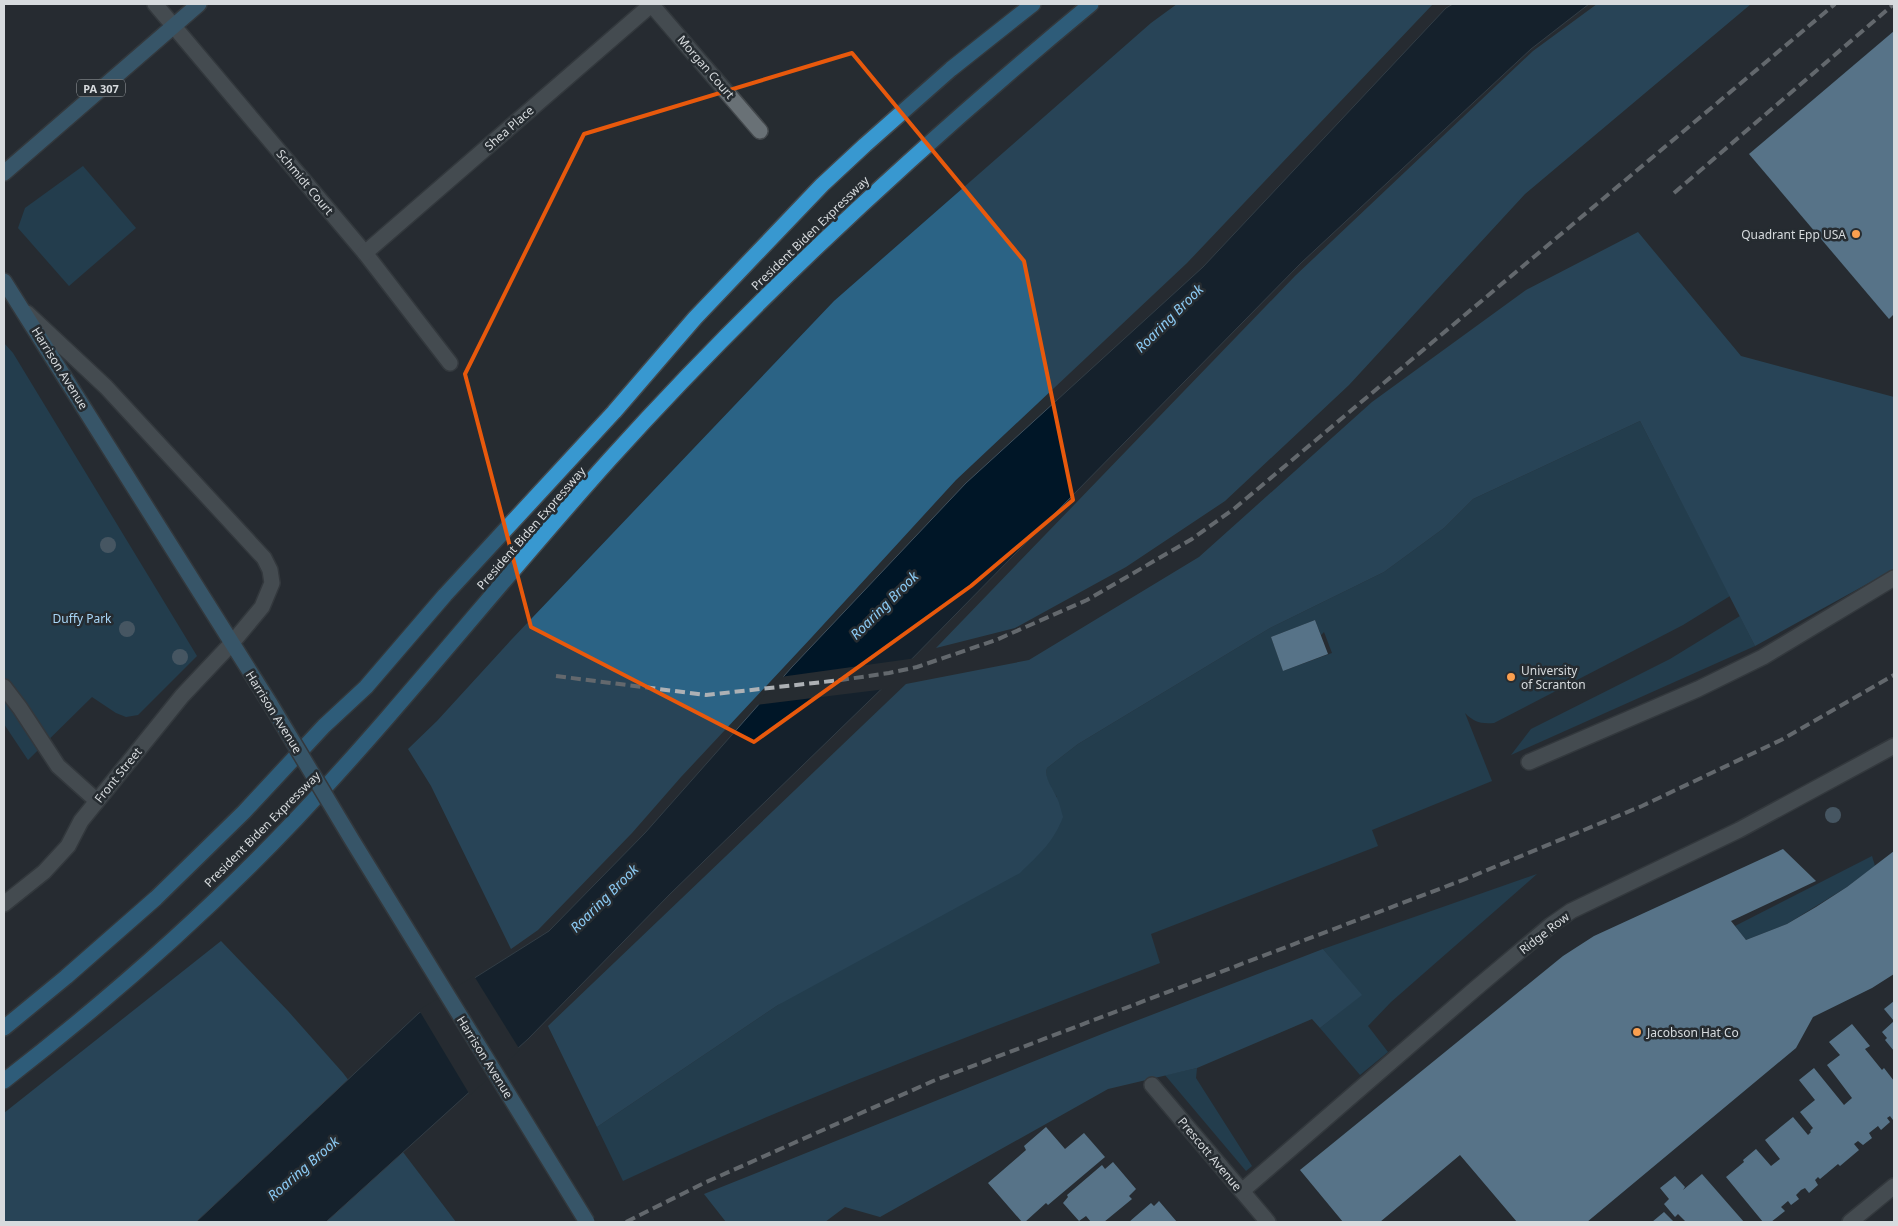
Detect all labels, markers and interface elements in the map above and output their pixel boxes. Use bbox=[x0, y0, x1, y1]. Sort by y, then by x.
street label: Morgan Court bbox=[674, 32, 739, 103]
road number: PA 307 bbox=[77, 80, 125, 96]
street label: Shea Place bbox=[481, 102, 537, 154]
street label: Schmidt Court bbox=[273, 146, 338, 219]
street label: President Biden Expressway bbox=[747, 171, 873, 294]
place label: Quadrant Epp USA bbox=[1741, 226, 1846, 243]
marker: Quadrant Epp USA bbox=[1850, 228, 1862, 240]
water label: Roaring Brook bbox=[1131, 279, 1208, 356]
street label: Harrison Avenue bbox=[28, 324, 92, 413]
street label: President Biden Expressway bbox=[473, 462, 590, 593]
water label: Roaring Brook bbox=[846, 566, 923, 643]
park label: Duffy Park bbox=[52, 610, 112, 627]
place label: University of Scranton bbox=[1521, 662, 1586, 693]
street label: Harrison Avenue bbox=[242, 668, 306, 757]
marker: University of Scranton bbox=[1505, 671, 1517, 683]
street label: Front Street bbox=[90, 743, 146, 806]
street label: President Biden Expressway bbox=[200, 767, 324, 891]
water label: Roaring Brook bbox=[566, 859, 643, 936]
street label: Ridge Row bbox=[1515, 908, 1573, 958]
street label: Harrison Avenue bbox=[453, 1013, 517, 1102]
place label: Jacobson Hat Co bbox=[1646, 1024, 1739, 1041]
marker: Jacobson Hat Co bbox=[1631, 1026, 1643, 1038]
street label: Prescott Avenue bbox=[1174, 1114, 1246, 1195]
water label: Roaring Brook bbox=[263, 1131, 344, 1204]

